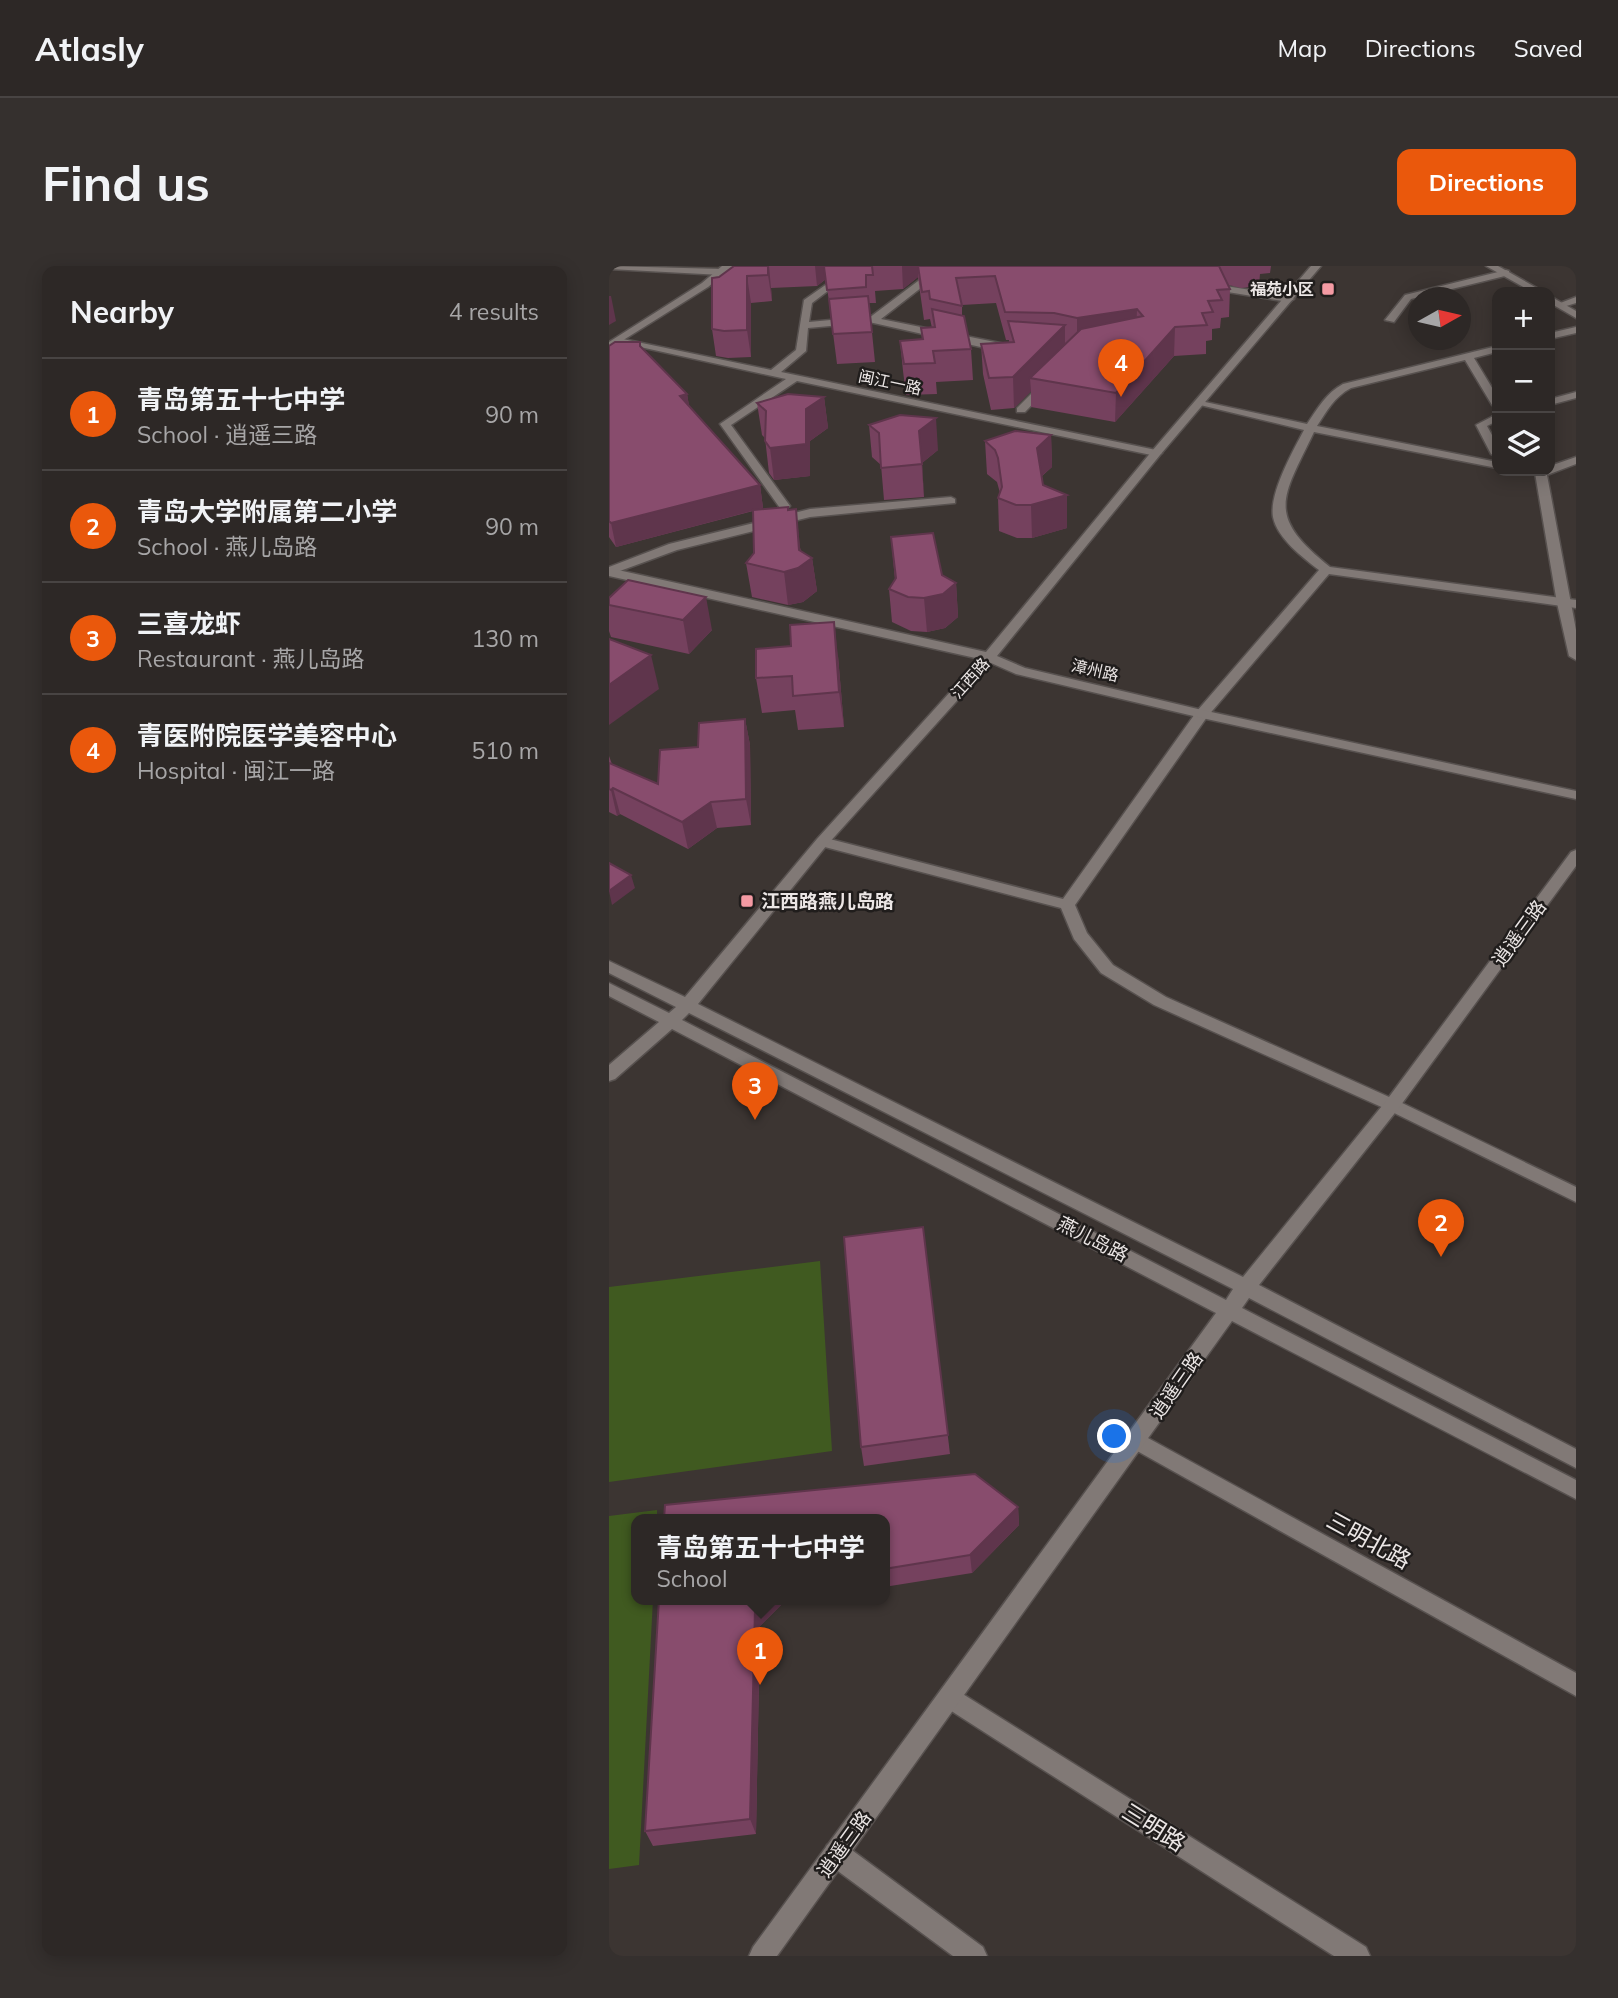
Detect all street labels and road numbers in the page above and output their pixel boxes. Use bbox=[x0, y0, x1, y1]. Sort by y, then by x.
street label: 闽江一路 bbox=[857, 366, 923, 398]
street label: 江西路 bbox=[947, 653, 993, 703]
street label: 漳州路 bbox=[1069, 655, 1121, 685]
street label: 逍遥三路 bbox=[1487, 895, 1551, 971]
street label: 燕儿岛路 bbox=[1054, 1211, 1132, 1267]
street label: 逍遥三路 bbox=[1144, 1347, 1208, 1423]
street label: 三明北路 bbox=[1322, 1505, 1416, 1575]
street label: 三明路 bbox=[1117, 1796, 1191, 1858]
street label: 逍遥三路 bbox=[812, 1806, 876, 1882]

